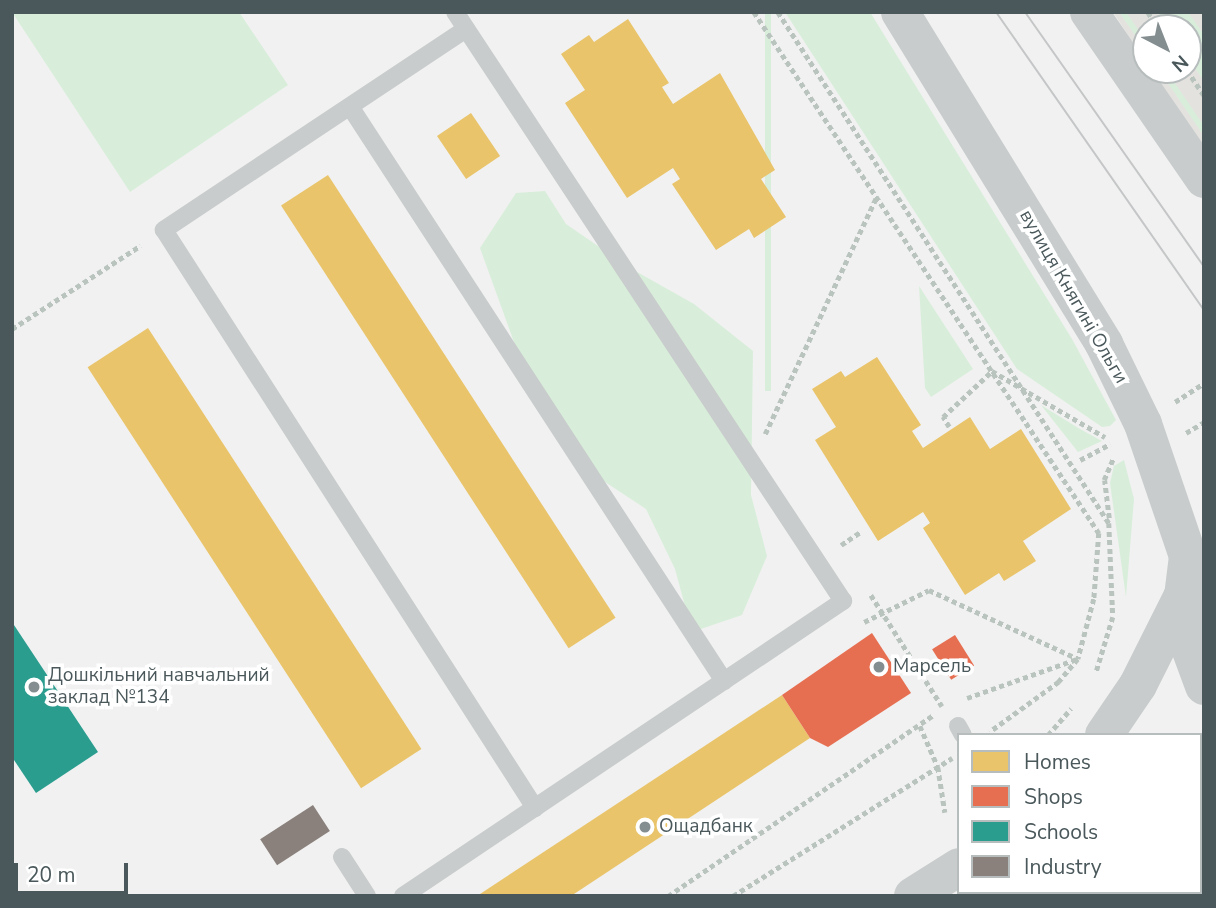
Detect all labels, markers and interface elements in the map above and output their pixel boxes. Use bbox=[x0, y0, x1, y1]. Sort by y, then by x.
north arrow bbox=[1132, 14, 1202, 84]
text: N bbox=[1166, 49, 1194, 78]
street label: вулиця Княгині Ольги bbox=[1014, 206, 1132, 388]
place label: Марсель bbox=[893, 656, 971, 678]
marker: Марсель bbox=[871, 659, 887, 675]
place label: Дошкільний навчальний заклад №134 bbox=[48, 665, 270, 709]
marker: Дошкільний навчальний заклад №134 bbox=[26, 679, 42, 695]
legend bbox=[957, 733, 1202, 894]
text: Homes bbox=[1024, 748, 1091, 776]
text: Shops bbox=[1024, 783, 1083, 811]
place label: Ощадбанк bbox=[659, 816, 753, 838]
text: Schools bbox=[1024, 818, 1098, 846]
marker: Ощадбанк bbox=[637, 819, 653, 835]
scale bar bbox=[18, 848, 131, 892]
text: Industry bbox=[1024, 853, 1102, 881]
text: 20 m bbox=[27, 861, 76, 889]

